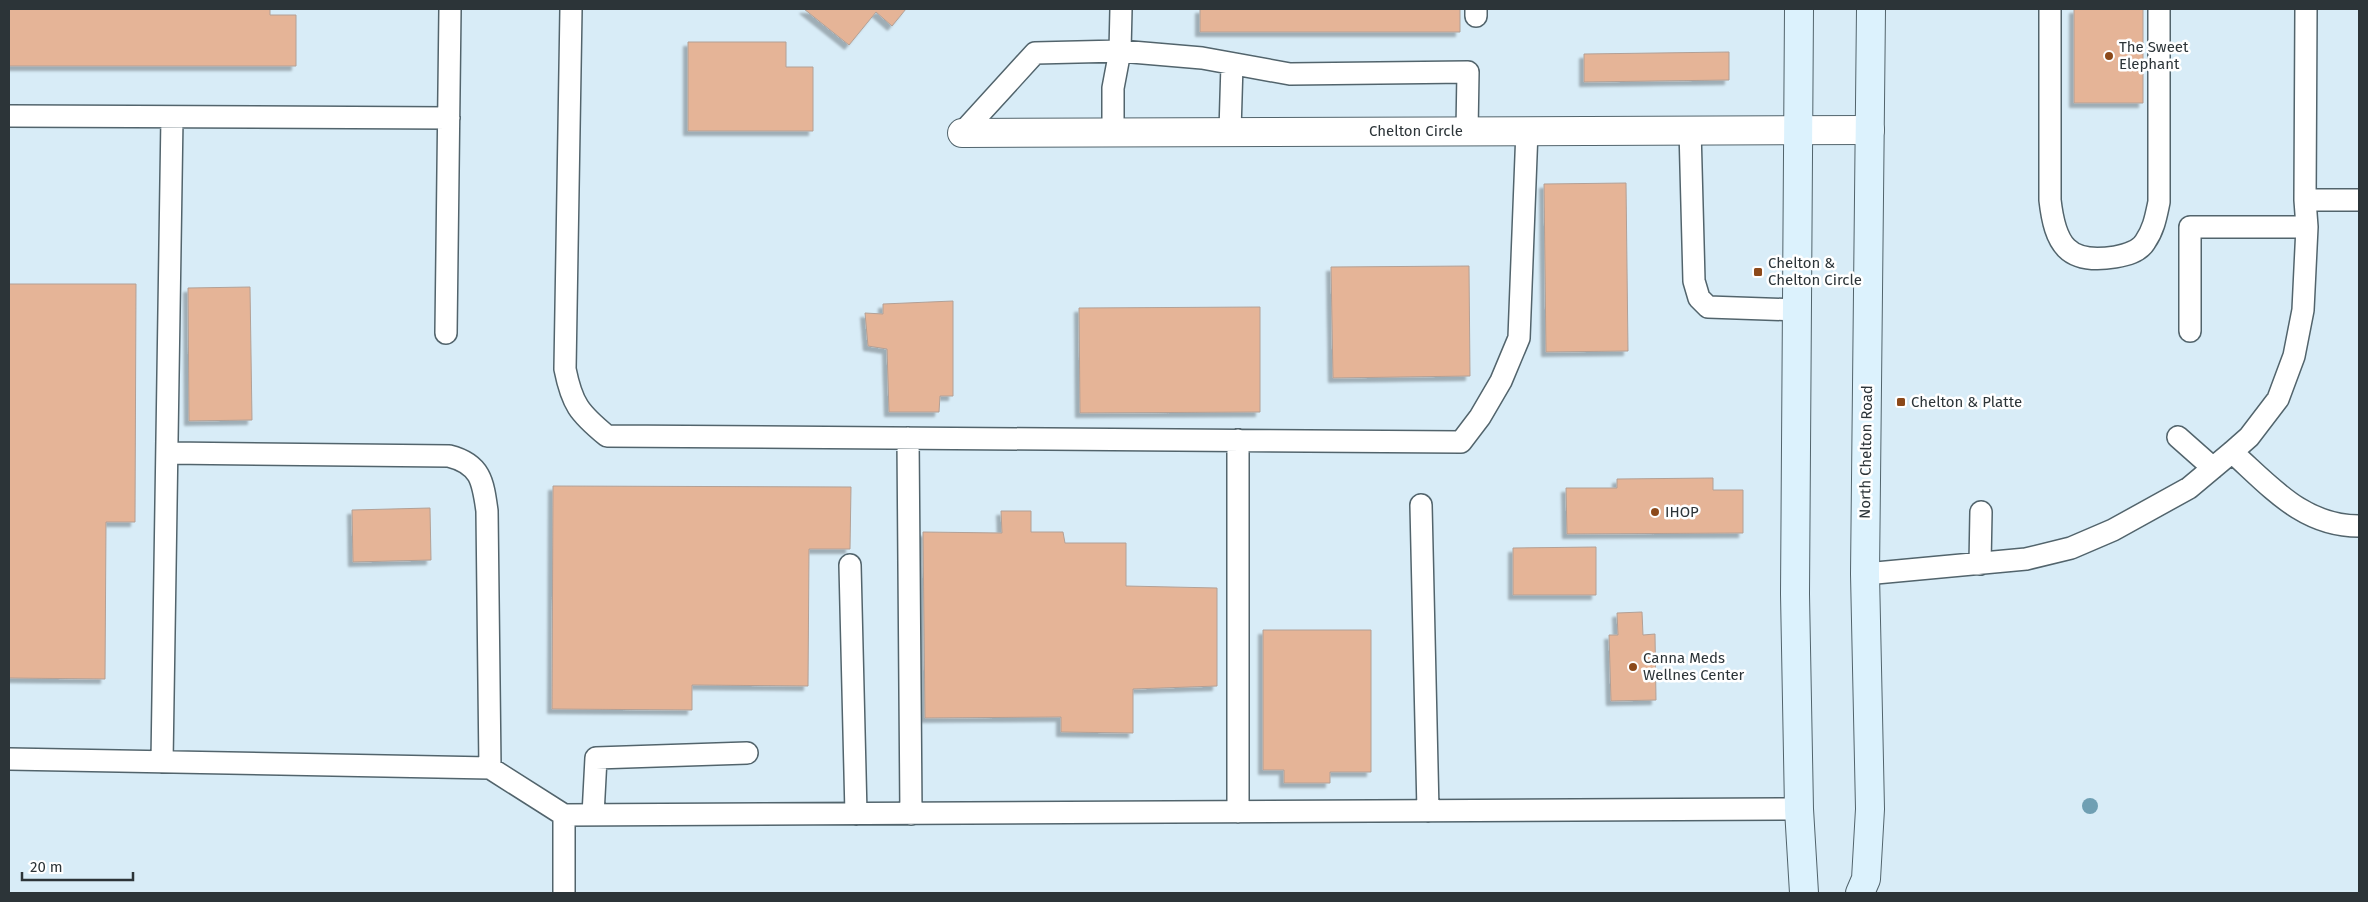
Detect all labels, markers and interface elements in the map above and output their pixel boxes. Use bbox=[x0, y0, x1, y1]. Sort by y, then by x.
place label: The Sweet Elephant bbox=[2119, 38, 2189, 73]
marker: The Sweet Elephant bbox=[2103, 50, 2115, 62]
street label: Chelton Circle bbox=[1369, 122, 1463, 140]
place label: Chelton & Chelton Circle bbox=[1768, 254, 1862, 289]
marker: Chelton & Chelton Circle bbox=[1752, 266, 1764, 278]
street label: North Chelton Road bbox=[1856, 385, 1876, 519]
place label: Chelton & Platte bbox=[1911, 393, 2022, 411]
marker: Chelton & Platte bbox=[1895, 396, 1907, 408]
place label: IHOP bbox=[1665, 503, 1699, 521]
marker: IHOP bbox=[1649, 506, 1661, 518]
place label: Canna Meds Wellnes Center bbox=[1643, 649, 1745, 684]
marker: Canna Meds Wellnes Center bbox=[1627, 661, 1639, 673]
scale bar bbox=[22, 850, 134, 882]
text: 20 m bbox=[30, 858, 63, 876]

